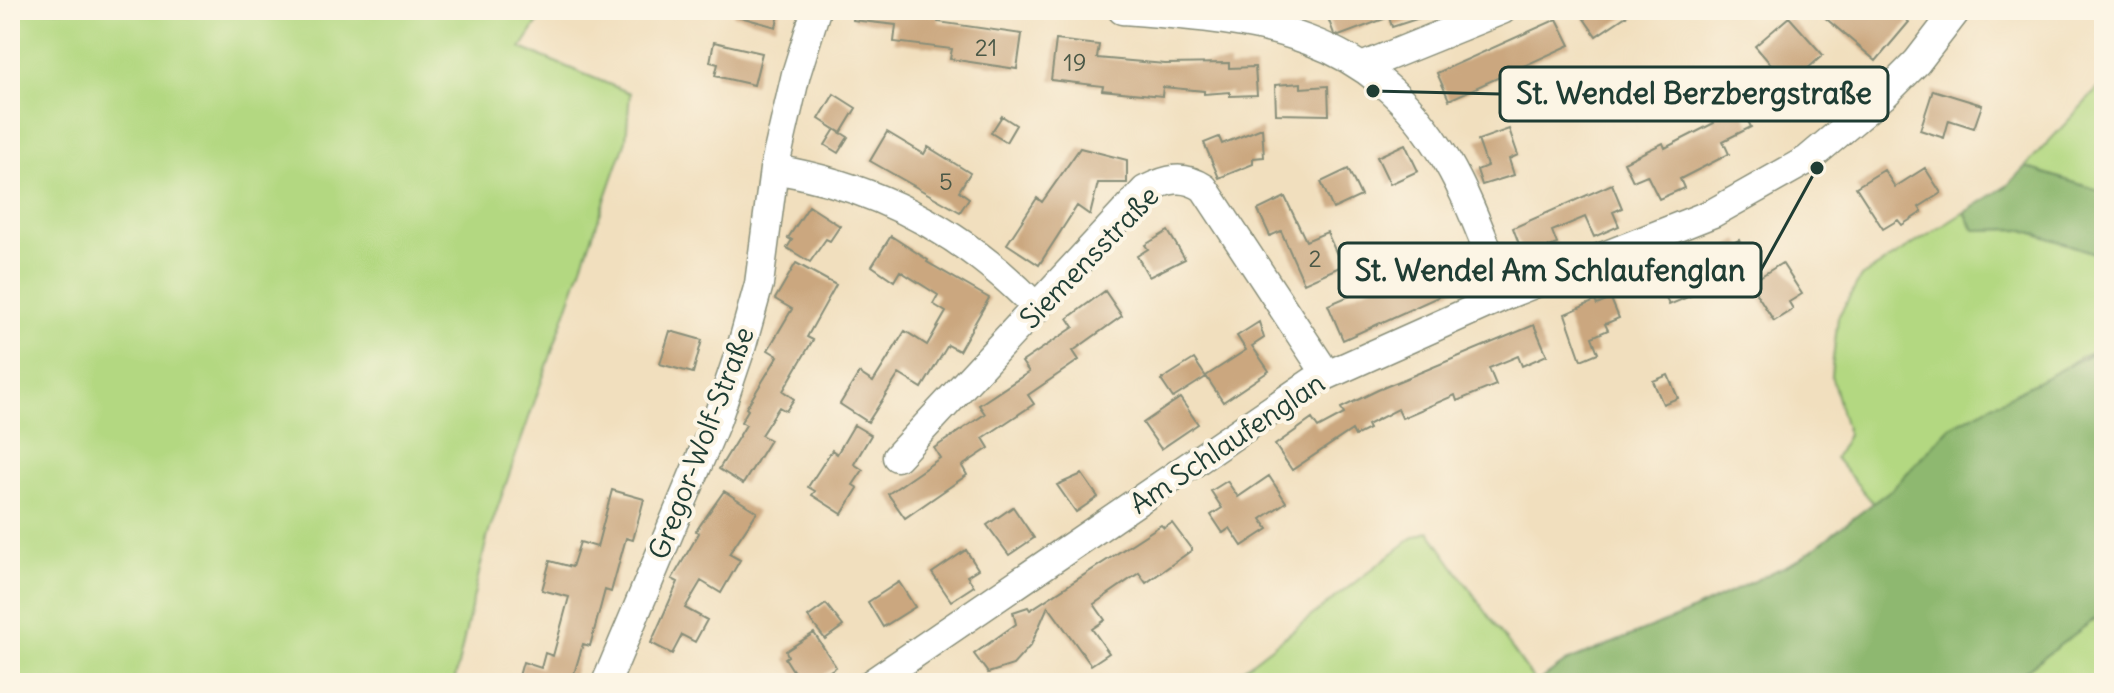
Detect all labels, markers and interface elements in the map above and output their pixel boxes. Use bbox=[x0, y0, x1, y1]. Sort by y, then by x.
house number: 21 bbox=[975, 32, 997, 62]
house number: 19 bbox=[1063, 47, 1087, 77]
callout: St. Wendel Berzbergstraße bbox=[1500, 67, 1888, 121]
text: St. Wendel Berzbergstraße bbox=[1516, 74, 1872, 112]
house number: 5 bbox=[939, 166, 953, 196]
street label: Siemensstraße bbox=[1012, 178, 1166, 336]
house number: 2 bbox=[1308, 243, 1322, 273]
callout: St. Wendel Am Schlaufenglan bbox=[1339, 243, 1761, 297]
text: St. Wendel Am Schlaufenglan bbox=[1355, 251, 1745, 289]
street label: Gregor-Wolf-Straße bbox=[640, 322, 762, 564]
street label: Am Schlaufenglan bbox=[1123, 364, 1331, 522]

